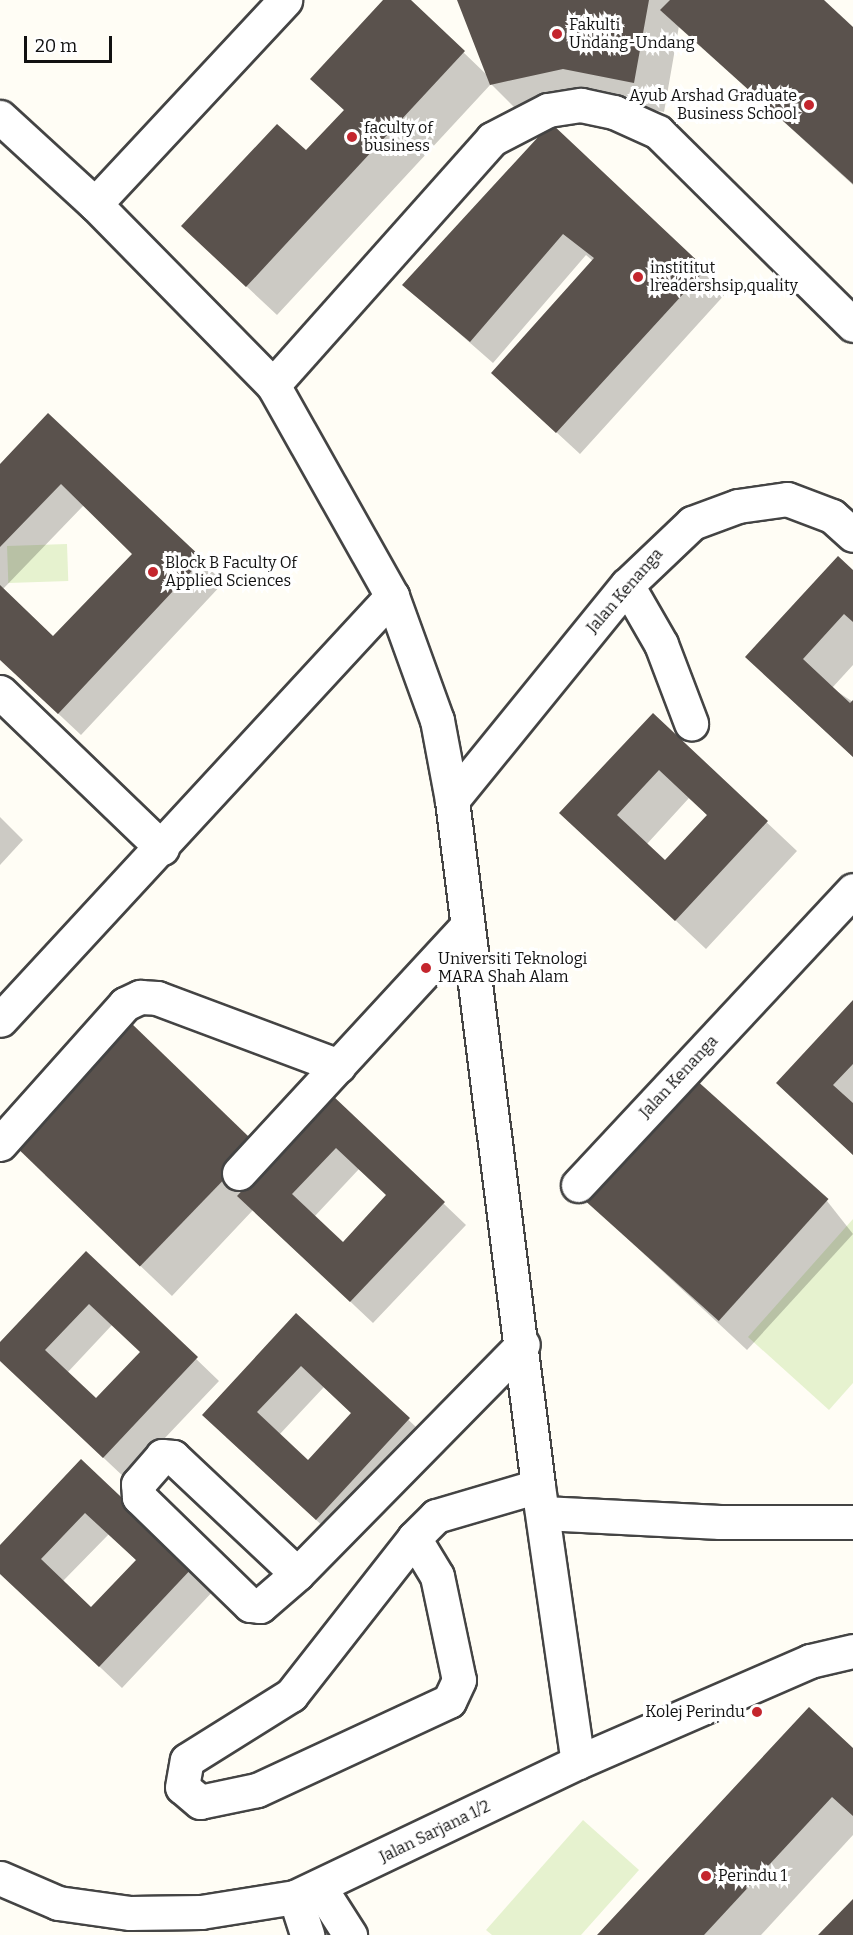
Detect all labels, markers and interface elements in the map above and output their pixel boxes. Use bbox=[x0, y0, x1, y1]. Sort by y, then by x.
place label: Fakulti Undang-Undang bbox=[569, 15, 695, 53]
scale bar bbox=[27, 24, 116, 62]
marker: Fakulti Undang-Undang bbox=[550, 27, 564, 41]
text: 20 m bbox=[35, 35, 77, 57]
place label: Ayub Arshad Graduate Business School bbox=[629, 86, 797, 124]
marker: Ayub Arshad Graduate Business School bbox=[802, 98, 816, 112]
place label: faculty of business bbox=[364, 118, 433, 156]
marker: faculty of business bbox=[345, 130, 359, 144]
place label: instititut lreadershsip,quality bbox=[650, 258, 798, 296]
marker: instititut lreadershsip,quality bbox=[631, 270, 645, 284]
street label: Jalan Kenanga bbox=[583, 545, 667, 637]
place label: Block B Faculty Of Applied Sciences bbox=[165, 553, 297, 591]
marker: Block B Faculty Of Applied Sciences bbox=[146, 565, 160, 579]
place label: Universiti Teknologi MARA Shah Alam bbox=[438, 949, 587, 987]
marker: Universiti Teknologi MARA Shah Alam bbox=[419, 961, 433, 975]
street label: Jalan Kenanga bbox=[636, 1032, 722, 1122]
place label: Kolej Perindu bbox=[645, 1702, 745, 1722]
marker: Kolej Perindu bbox=[750, 1705, 764, 1719]
street label: Jalan Sarjana 1/2 bbox=[377, 1797, 493, 1867]
place label: Perindu 1 bbox=[718, 1866, 787, 1886]
marker: Perindu 1 bbox=[699, 1869, 713, 1883]

